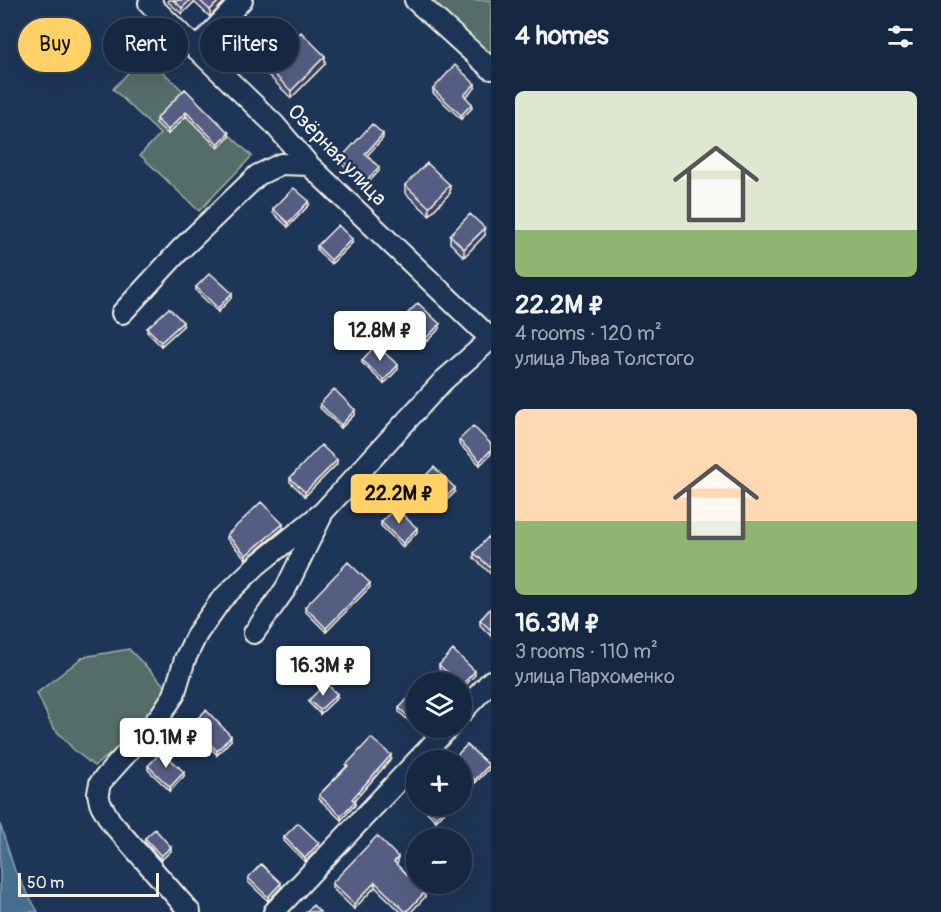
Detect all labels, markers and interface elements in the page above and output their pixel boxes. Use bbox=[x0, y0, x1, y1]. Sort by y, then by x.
chip: Buy bbox=[18, 18, 91, 72]
chip: Rent bbox=[103, 18, 188, 72]
chip: Filters bbox=[200, 18, 299, 72]
text: 4 homes bbox=[515, 20, 609, 52]
icon: filters bbox=[884, 20, 917, 53]
street label: Озёрная улица bbox=[282, 98, 392, 212]
icon: home bbox=[662, 130, 770, 238]
text: 22.2M ₽ bbox=[515, 289, 604, 321]
pin: 12.8M ₽ bbox=[325, 311, 435, 362]
text: 12.8M ₽ bbox=[348, 318, 412, 343]
text: 4 rooms · 120 m² bbox=[515, 321, 662, 346]
text: улица Льва Толстого bbox=[515, 346, 694, 371]
icon: home bbox=[662, 448, 770, 556]
pin: 22.2M ₽ bbox=[344, 474, 454, 525]
text: 22.2M ₽ bbox=[365, 481, 433, 506]
text: 16.3M ₽ bbox=[515, 607, 600, 639]
text: 3 rooms · 110 m² bbox=[515, 639, 658, 664]
pin: 16.3M ₽ bbox=[268, 646, 378, 697]
text: 16.3M ₽ bbox=[290, 653, 356, 678]
text: улица Пархоменко bbox=[515, 664, 675, 689]
map controls bbox=[406, 672, 472, 894]
button: layers bbox=[406, 672, 472, 738]
pin: 10.1M ₽ bbox=[111, 718, 221, 769]
text: 10.1M ₽ bbox=[134, 725, 198, 750]
button: + bbox=[406, 750, 472, 816]
button: − bbox=[406, 828, 472, 894]
scale bar bbox=[18, 870, 159, 898]
text: 50 m bbox=[27, 873, 64, 893]

